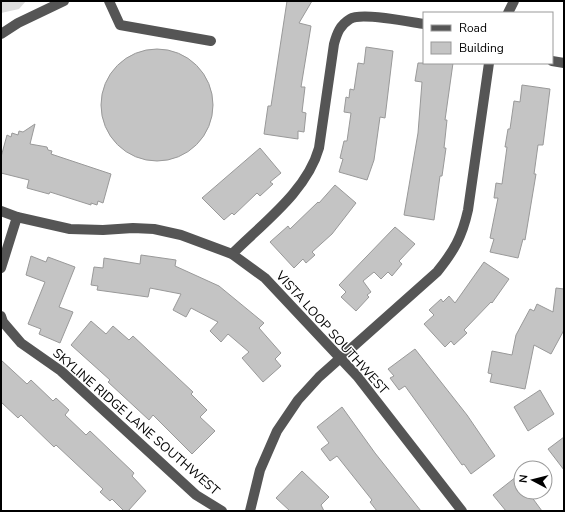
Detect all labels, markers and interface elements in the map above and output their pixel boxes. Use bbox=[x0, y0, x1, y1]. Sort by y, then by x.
legend bbox=[423, 12, 553, 64]
text: Road bbox=[459, 20, 487, 36]
text: Building bbox=[459, 40, 504, 56]
street label: VISTA LOOP SOUTHWEST bbox=[271, 267, 392, 399]
street label: SKYLINE RIDGE LANE SOUTHWEST bbox=[49, 344, 224, 500]
north arrow bbox=[513, 460, 553, 500]
text: N bbox=[516, 474, 532, 484]

